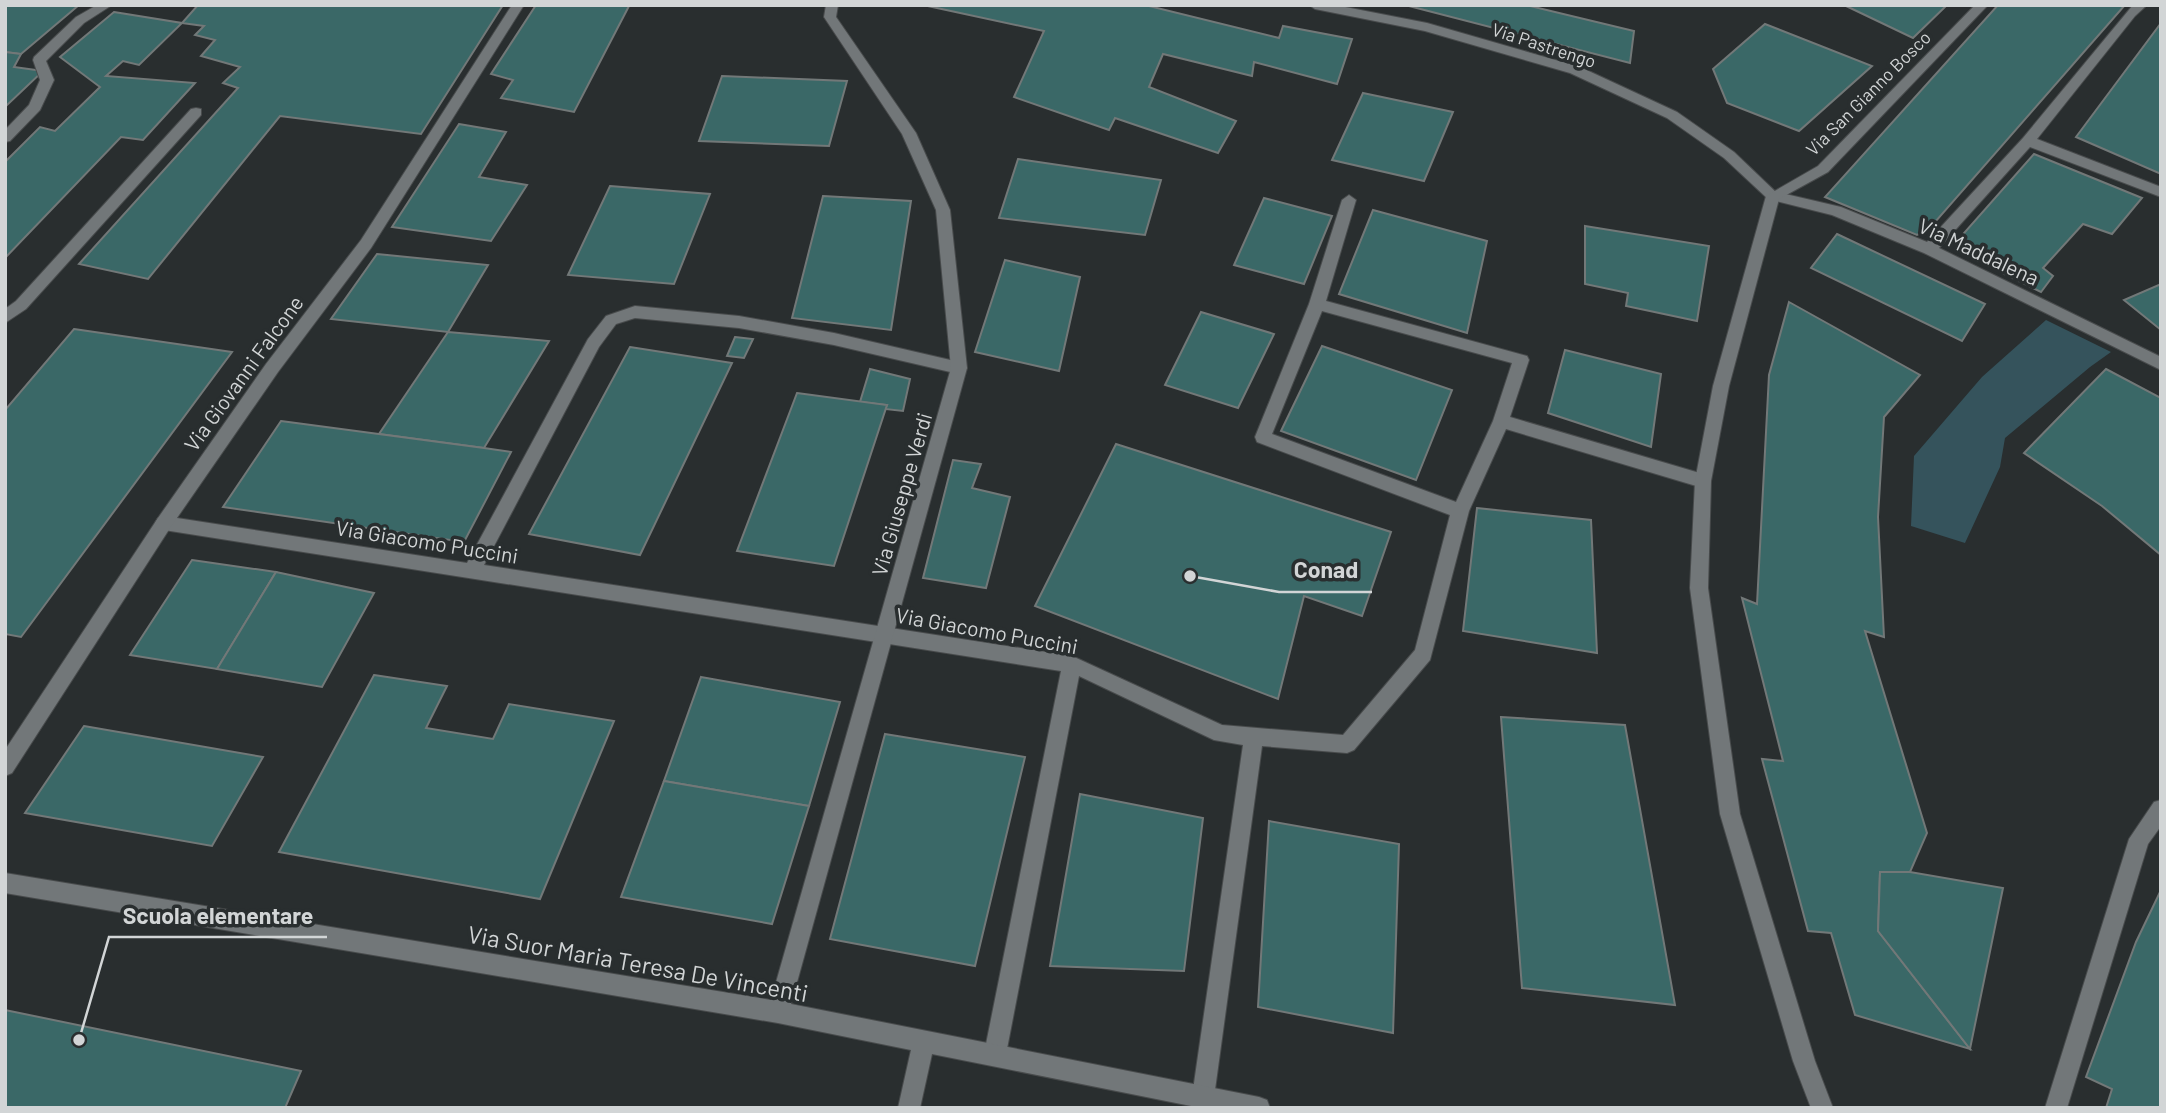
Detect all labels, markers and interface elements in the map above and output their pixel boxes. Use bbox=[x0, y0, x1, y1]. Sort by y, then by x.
street label: Via Pastrengo bbox=[1489, 18, 1599, 72]
street label: Via San Gianno Bosco bbox=[1801, 26, 1935, 160]
street label: Via Maddalena bbox=[1915, 212, 2043, 290]
street label: Via Giovanni Falcone bbox=[178, 290, 308, 456]
street label: Via Giuseppe Verdi bbox=[866, 409, 936, 579]
street label: Via Giacomo Puccini bbox=[334, 514, 520, 568]
callout: Conad bbox=[1279, 548, 1372, 592]
text: Conad bbox=[1294, 555, 1358, 583]
street label: Via Giacomo Puccini bbox=[894, 602, 1080, 658]
callout: Scuola elementare bbox=[109, 893, 327, 937]
text: Scuola elementare bbox=[123, 901, 313, 929]
street label: Via Suor Maria Teresa De Vincenti bbox=[466, 919, 810, 1007]

